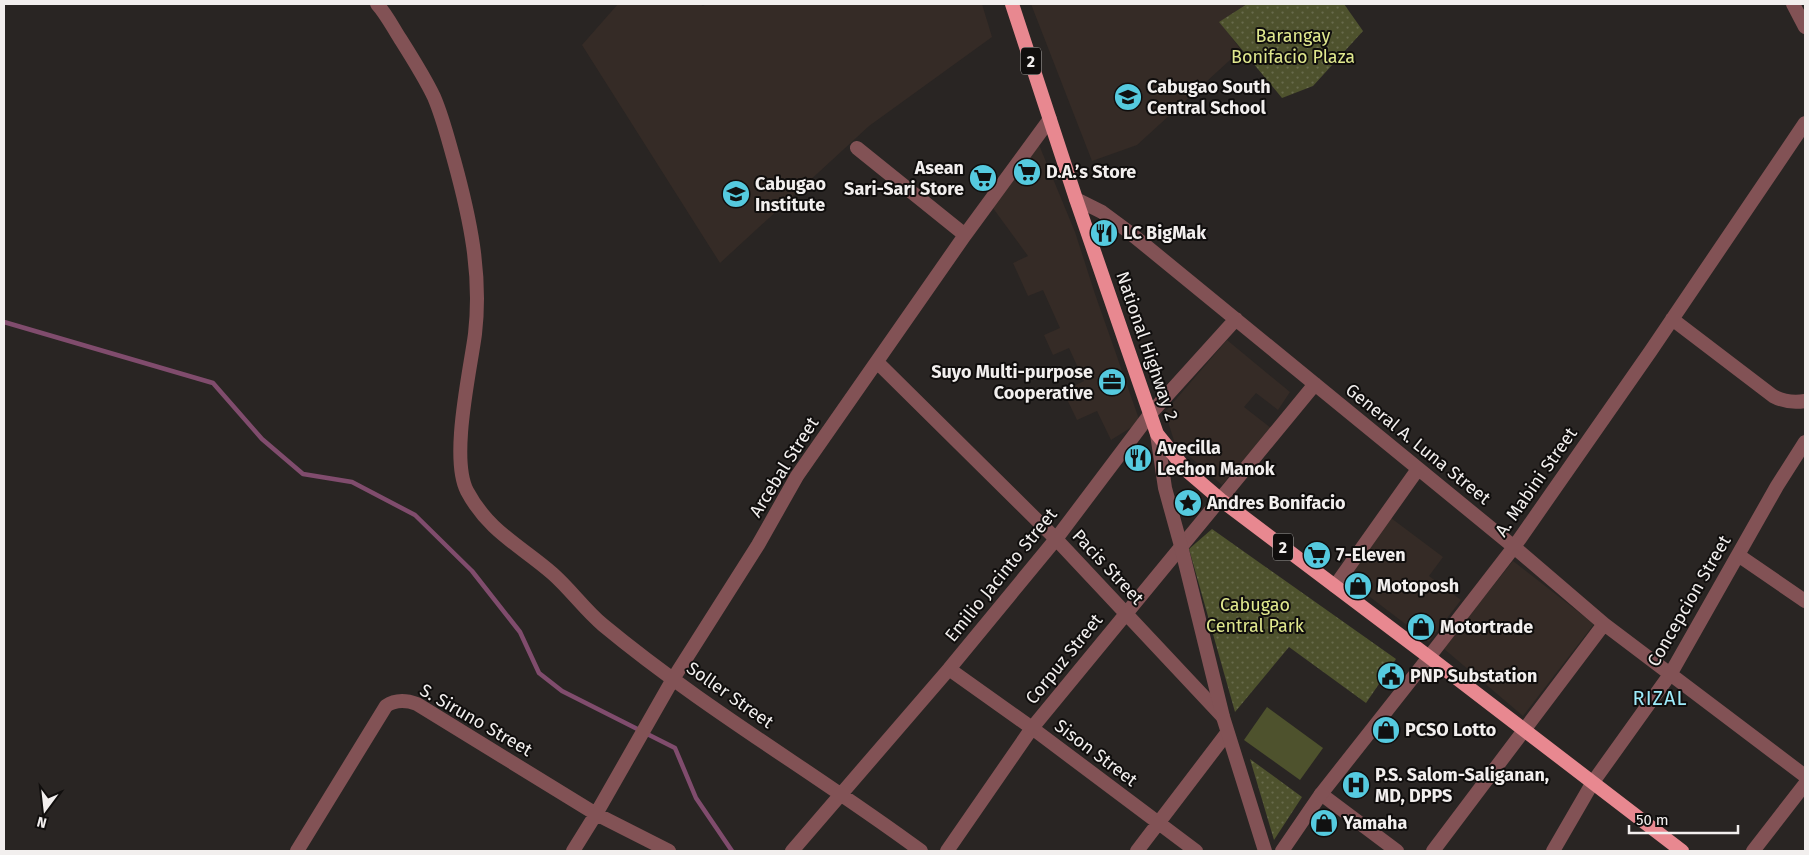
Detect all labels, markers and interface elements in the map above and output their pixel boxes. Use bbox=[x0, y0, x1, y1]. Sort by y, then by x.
park label: Barangay Bonifacio Plaza bbox=[1231, 25, 1355, 68]
road number: 2 bbox=[1021, 48, 1041, 74]
place label: Cabugao South Central School bbox=[1147, 76, 1271, 119]
school or university icon: Cabugao South Central School bbox=[1113, 82, 1143, 112]
place label: Asean Sari-Sari Store bbox=[844, 157, 964, 200]
supermarket icon: D.A.’s Store bbox=[1012, 157, 1042, 187]
place label: D.A.’s Store bbox=[1046, 161, 1136, 183]
supermarket icon: Asean Sari-Sari Store bbox=[968, 163, 998, 193]
place label: Cabugao Institute bbox=[755, 173, 826, 216]
school or university icon: Cabugao Institute bbox=[721, 179, 751, 209]
restaurant icon: LC BigMak bbox=[1089, 218, 1119, 248]
place label: LC BigMak bbox=[1123, 222, 1207, 244]
street label: National Highway 2 bbox=[1111, 268, 1183, 424]
place label: Suyo Multi-purpose Cooperative bbox=[931, 361, 1093, 404]
office icon: Suyo Multi-purpose Cooperative bbox=[1097, 367, 1127, 397]
street label: General A. Luna Street bbox=[1341, 379, 1495, 510]
street label: Arcebal Street bbox=[745, 413, 824, 521]
street label: A. Mabini Street bbox=[1490, 423, 1582, 541]
place label: Avecilla Lechon Manok bbox=[1156, 437, 1276, 480]
restaurant icon: Avecilla Lechon Manok bbox=[1123, 443, 1153, 473]
place icon: Andres Bonifacio bbox=[1173, 488, 1203, 518]
place label: Andres Bonifacio bbox=[1206, 492, 1346, 514]
street label: Emilio Jacinto Street bbox=[940, 503, 1062, 646]
street label: Pacis Street bbox=[1068, 525, 1149, 610]
street label: Concepcion Street bbox=[1643, 531, 1736, 671]
road number: 2 bbox=[1273, 534, 1293, 560]
supermarket icon: 7-Eleven bbox=[1302, 540, 1332, 570]
place label: 7-Eleven bbox=[1336, 544, 1406, 566]
shop icon: Motoposh bbox=[1343, 571, 1373, 601]
place label: Motoposh bbox=[1377, 575, 1459, 597]
park label: Cabugao Central Park bbox=[1206, 594, 1305, 637]
street label: Corpuz Street bbox=[1021, 609, 1107, 709]
shop icon: Motortrade bbox=[1406, 612, 1436, 642]
place label: Motortrade bbox=[1440, 616, 1533, 638]
street label: Soller Street bbox=[682, 657, 778, 733]
public building icon: PNP Substation bbox=[1376, 661, 1406, 691]
place label: PNP Substation bbox=[1410, 665, 1537, 687]
street label: S. Siruno Street bbox=[416, 679, 536, 761]
district label: RIZAL bbox=[1633, 686, 1687, 710]
street label: Sison Street bbox=[1050, 715, 1142, 792]
shop icon: PCSO Lotto bbox=[1371, 715, 1401, 745]
place label: PCSO Lotto bbox=[1405, 719, 1496, 741]
place label: P.S. Salom-Saliganan, MD, DPPS bbox=[1375, 764, 1549, 807]
hospital icon: P.S. Salom-Saliganan, MD, DPPS bbox=[1341, 770, 1371, 800]
north arrow bbox=[20, 785, 70, 835]
scale bar bbox=[1629, 802, 1738, 834]
shop icon: Yamaha bbox=[1309, 808, 1339, 838]
text: 50 m bbox=[1636, 811, 1669, 829]
place label: Yamaha bbox=[1342, 812, 1407, 834]
text: N bbox=[35, 813, 48, 831]

